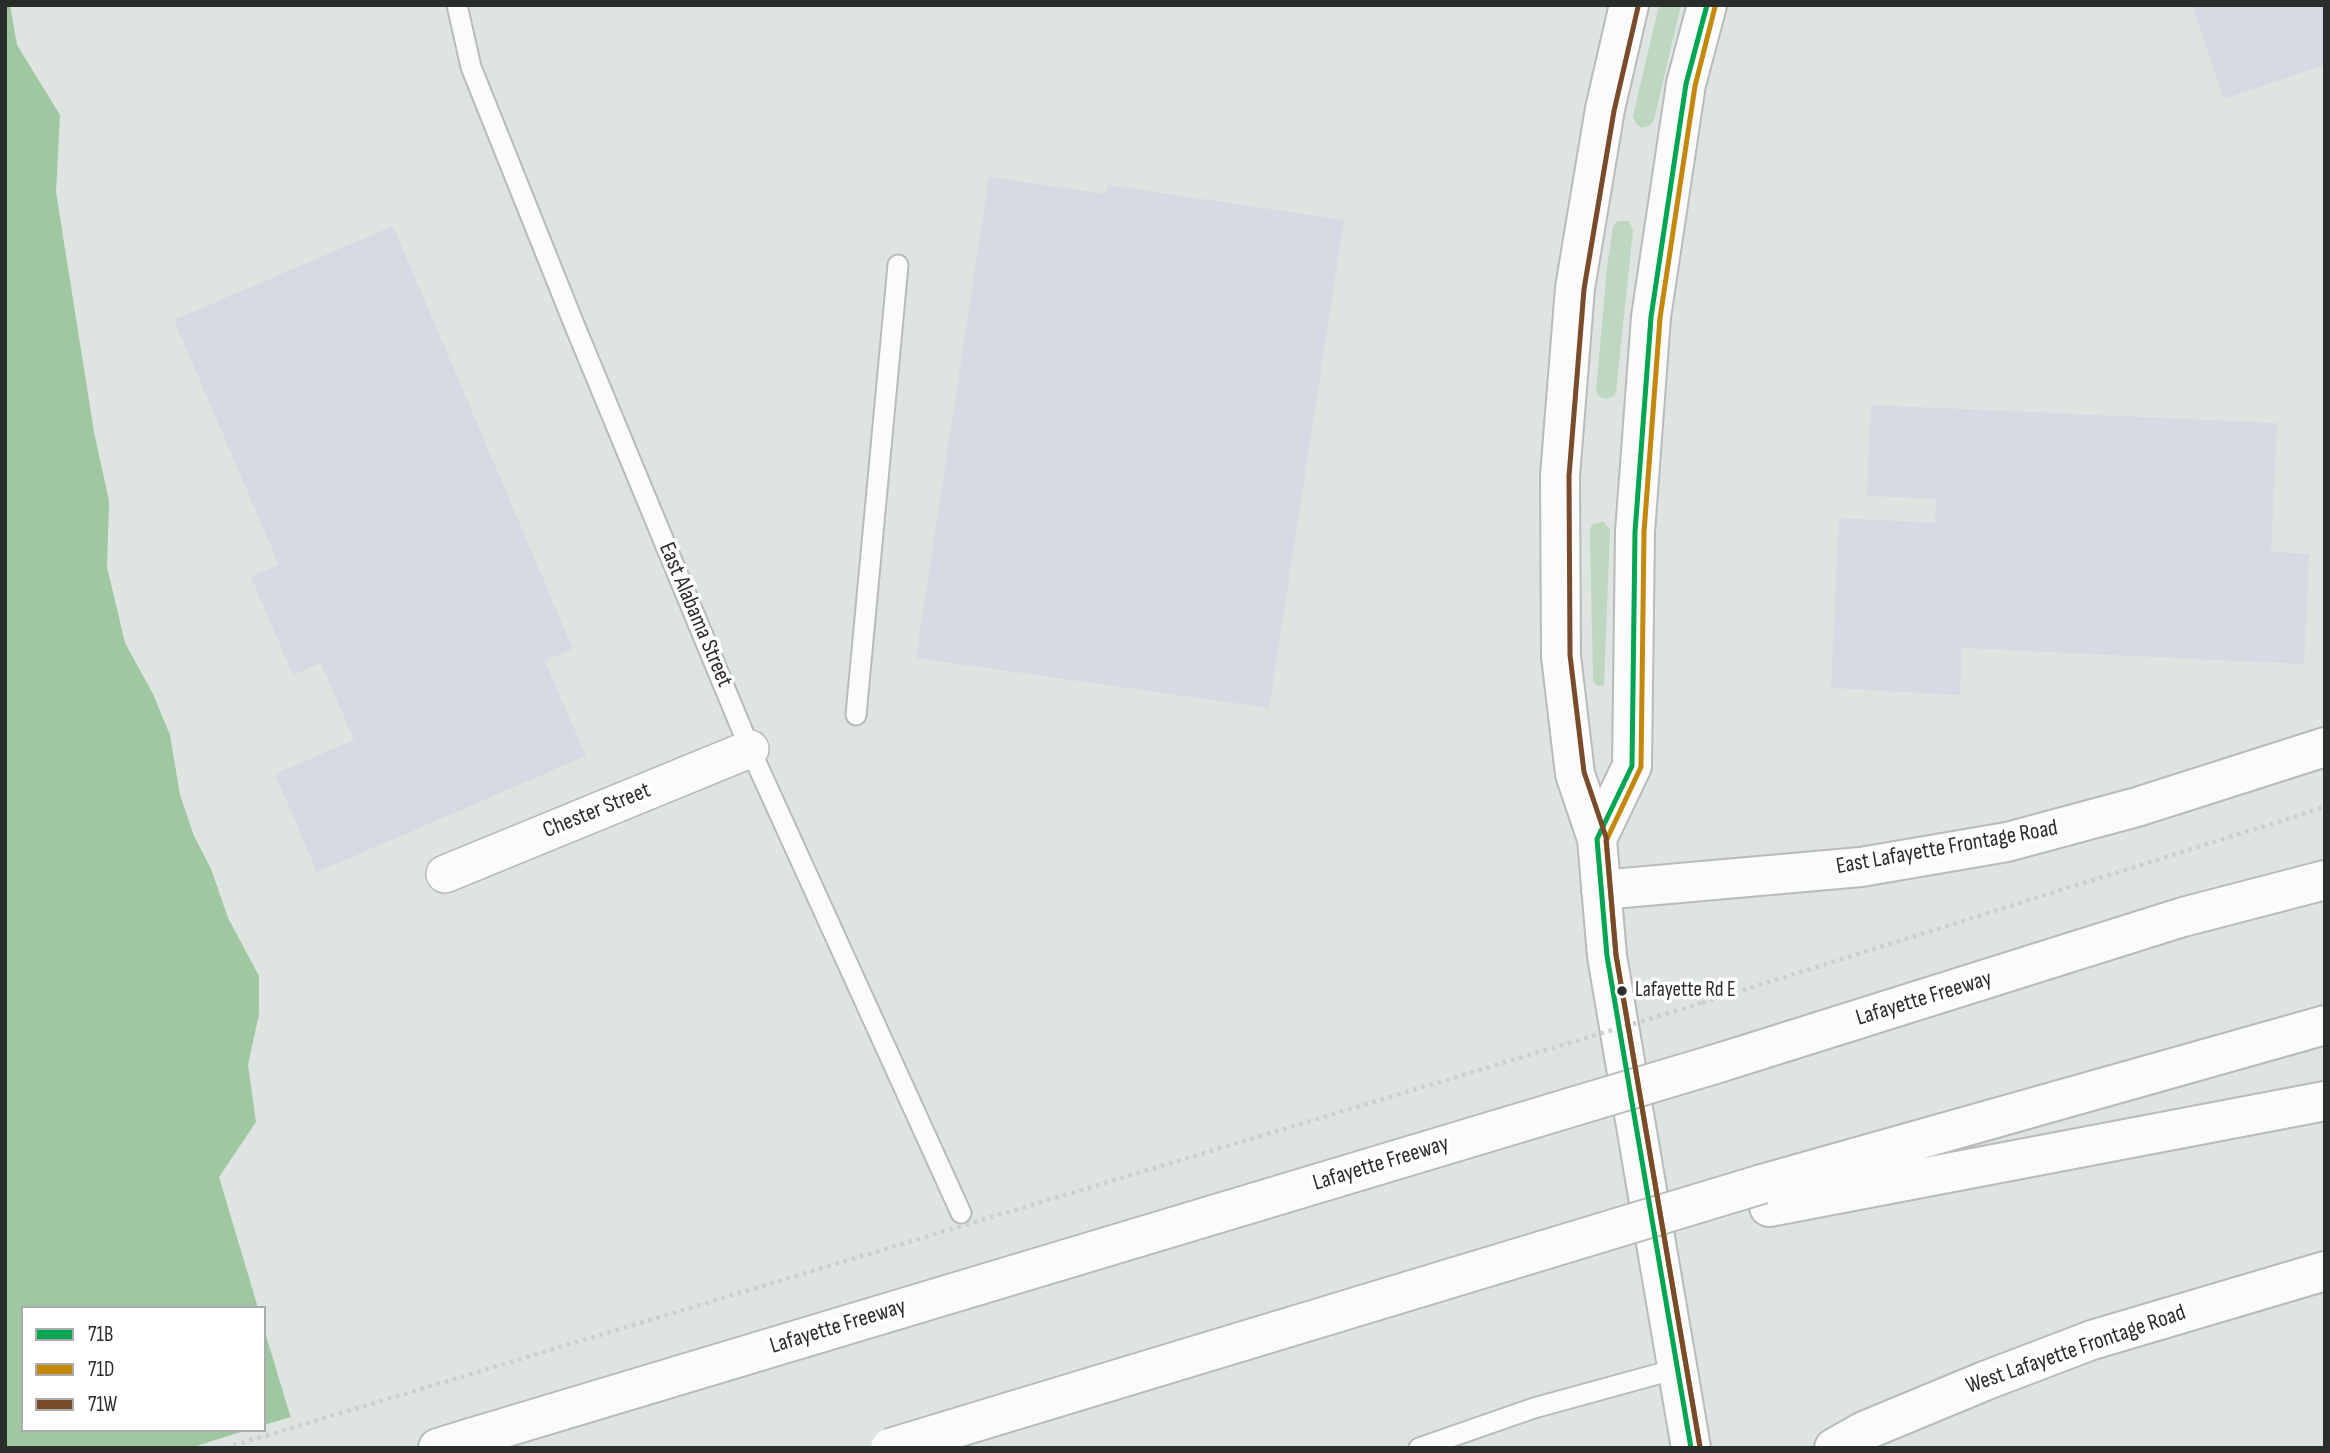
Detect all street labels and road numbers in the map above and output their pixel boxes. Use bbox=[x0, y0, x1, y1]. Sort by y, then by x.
street label: East Alabama Street bbox=[652, 539, 738, 691]
street label: Chester Street bbox=[539, 777, 655, 845]
street label: East Lafayette Frontage Road bbox=[1834, 815, 2060, 881]
street label: Lafayette Freeway bbox=[1853, 965, 1995, 1033]
street label: Lafayette Freeway bbox=[1310, 1130, 1452, 1198]
street label: Lafayette Freeway bbox=[767, 1293, 909, 1361]
street label: West Lafayette Frontage Road bbox=[1963, 1299, 2189, 1401]

